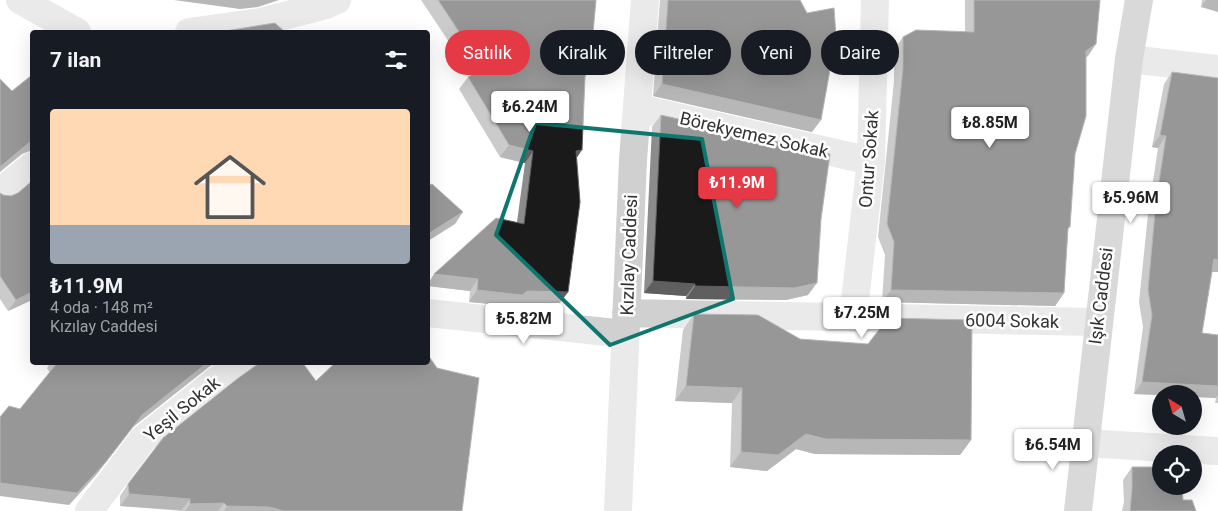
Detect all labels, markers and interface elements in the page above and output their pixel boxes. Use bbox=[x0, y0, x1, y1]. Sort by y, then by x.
chip: Satılık bbox=[445, 30, 530, 75]
chip: Kiralık bbox=[540, 30, 625, 75]
chip: Filtreler bbox=[635, 30, 731, 75]
chip: Yeni bbox=[741, 30, 811, 75]
chip: Daire bbox=[821, 30, 899, 75]
icon: filters bbox=[382, 46, 410, 74]
text: 7 ilan bbox=[50, 48, 101, 72]
pin: ₺6.24M bbox=[489, 90, 571, 133]
text: ₺6.24M bbox=[502, 97, 558, 116]
pin: ₺8.85M bbox=[949, 106, 1031, 149]
street label: Börekyemez Sokak bbox=[678, 107, 831, 162]
street label: Ontur Sokak bbox=[855, 109, 882, 208]
text: ₺8.85M bbox=[962, 113, 1018, 132]
icon: home bbox=[185, 142, 275, 232]
pin: ₺11.9M bbox=[696, 166, 778, 209]
text: ₺11.9M bbox=[709, 173, 765, 192]
pin: ₺5.96M bbox=[1090, 182, 1172, 224]
text: ₺5.96M bbox=[1103, 188, 1159, 207]
street label: Kızılay Caddesi bbox=[616, 194, 641, 316]
street label: Işık Caddesi bbox=[1084, 246, 1117, 345]
text: ₺11.9M bbox=[50, 274, 123, 298]
pin: ₺7.25M bbox=[821, 296, 903, 339]
text: 4 oda · 148 m² bbox=[50, 298, 153, 317]
pin: ₺5.82M bbox=[483, 302, 565, 345]
text: ₺7.25M bbox=[834, 303, 890, 322]
text: ₺5.82M bbox=[496, 309, 552, 328]
street label: 6004 Sokak bbox=[965, 309, 1060, 332]
text: Kızılay Caddesi bbox=[50, 317, 158, 336]
street label: Yeşil Sokak bbox=[140, 371, 224, 445]
north arrow bbox=[1152, 385, 1202, 435]
map controls bbox=[1152, 385, 1202, 495]
pin: ₺6.54M bbox=[1012, 428, 1094, 471]
text: ₺6.54M bbox=[1025, 435, 1081, 454]
button: locate bbox=[1152, 445, 1202, 495]

